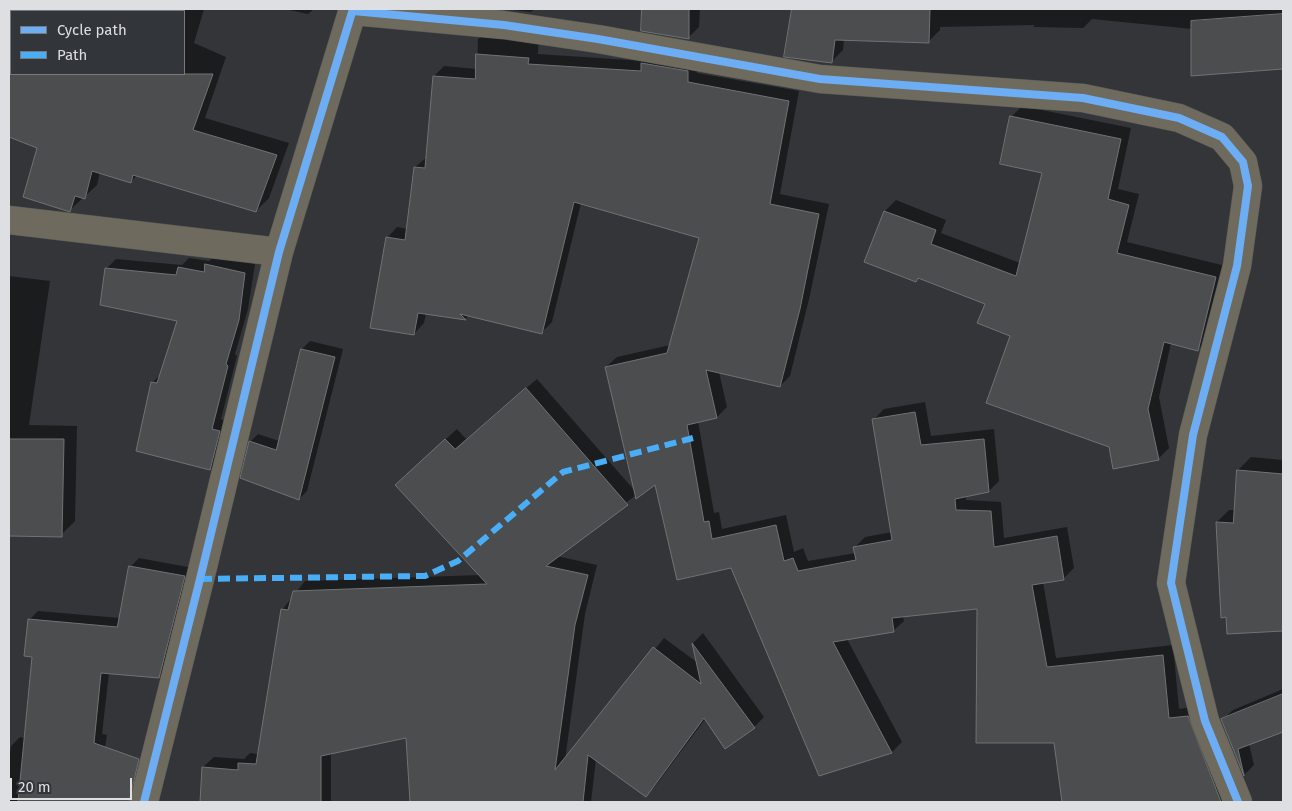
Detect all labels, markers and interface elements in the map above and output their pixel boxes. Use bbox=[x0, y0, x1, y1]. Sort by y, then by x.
legend bbox=[10, 10, 185, 75]
text: Cycle path bbox=[57, 21, 127, 39]
text: Path bbox=[57, 46, 87, 64]
scale bar bbox=[12, 768, 135, 800]
text: 20 m bbox=[18, 778, 51, 796]

